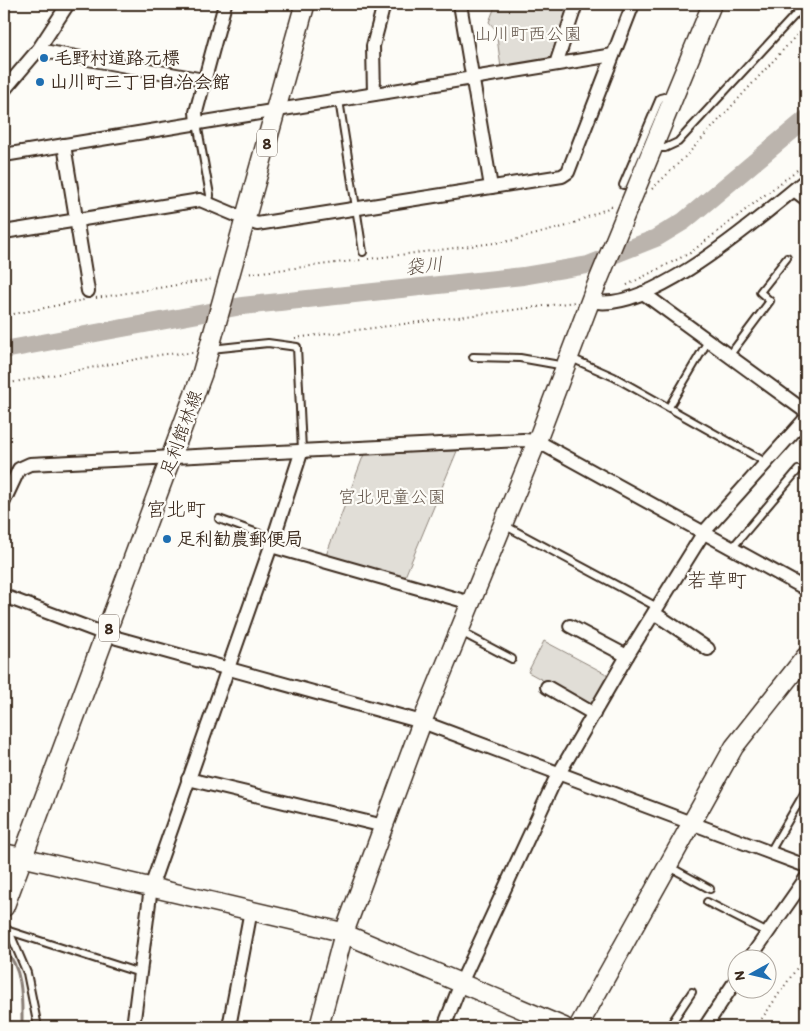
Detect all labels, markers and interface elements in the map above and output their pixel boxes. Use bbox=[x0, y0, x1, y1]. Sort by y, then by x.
park label: 山川町西公園 bbox=[474, 23, 582, 45]
place label: 毛野村道路元標 bbox=[54, 47, 180, 69]
marker: 毛野村道路元標 bbox=[38, 52, 50, 64]
place label: 山川町三丁目自治会館 bbox=[50, 71, 230, 93]
marker: 山川町三丁目自治会館 bbox=[34, 76, 46, 88]
road number: 8 bbox=[257, 130, 277, 156]
water label: 袋川 bbox=[404, 252, 444, 279]
street label: 足利館林線 bbox=[155, 387, 207, 479]
park label: 宮北児童公園 bbox=[338, 486, 446, 508]
district label: 宮北町 bbox=[146, 497, 206, 521]
place label: 足利勧農郵便局 bbox=[177, 528, 303, 550]
marker: 足利勧農郵便局 bbox=[161, 533, 173, 545]
district label: 若草町 bbox=[687, 568, 747, 592]
road number: 8 bbox=[99, 614, 119, 641]
north arrow bbox=[728, 948, 778, 998]
text: N bbox=[731, 970, 749, 982]

